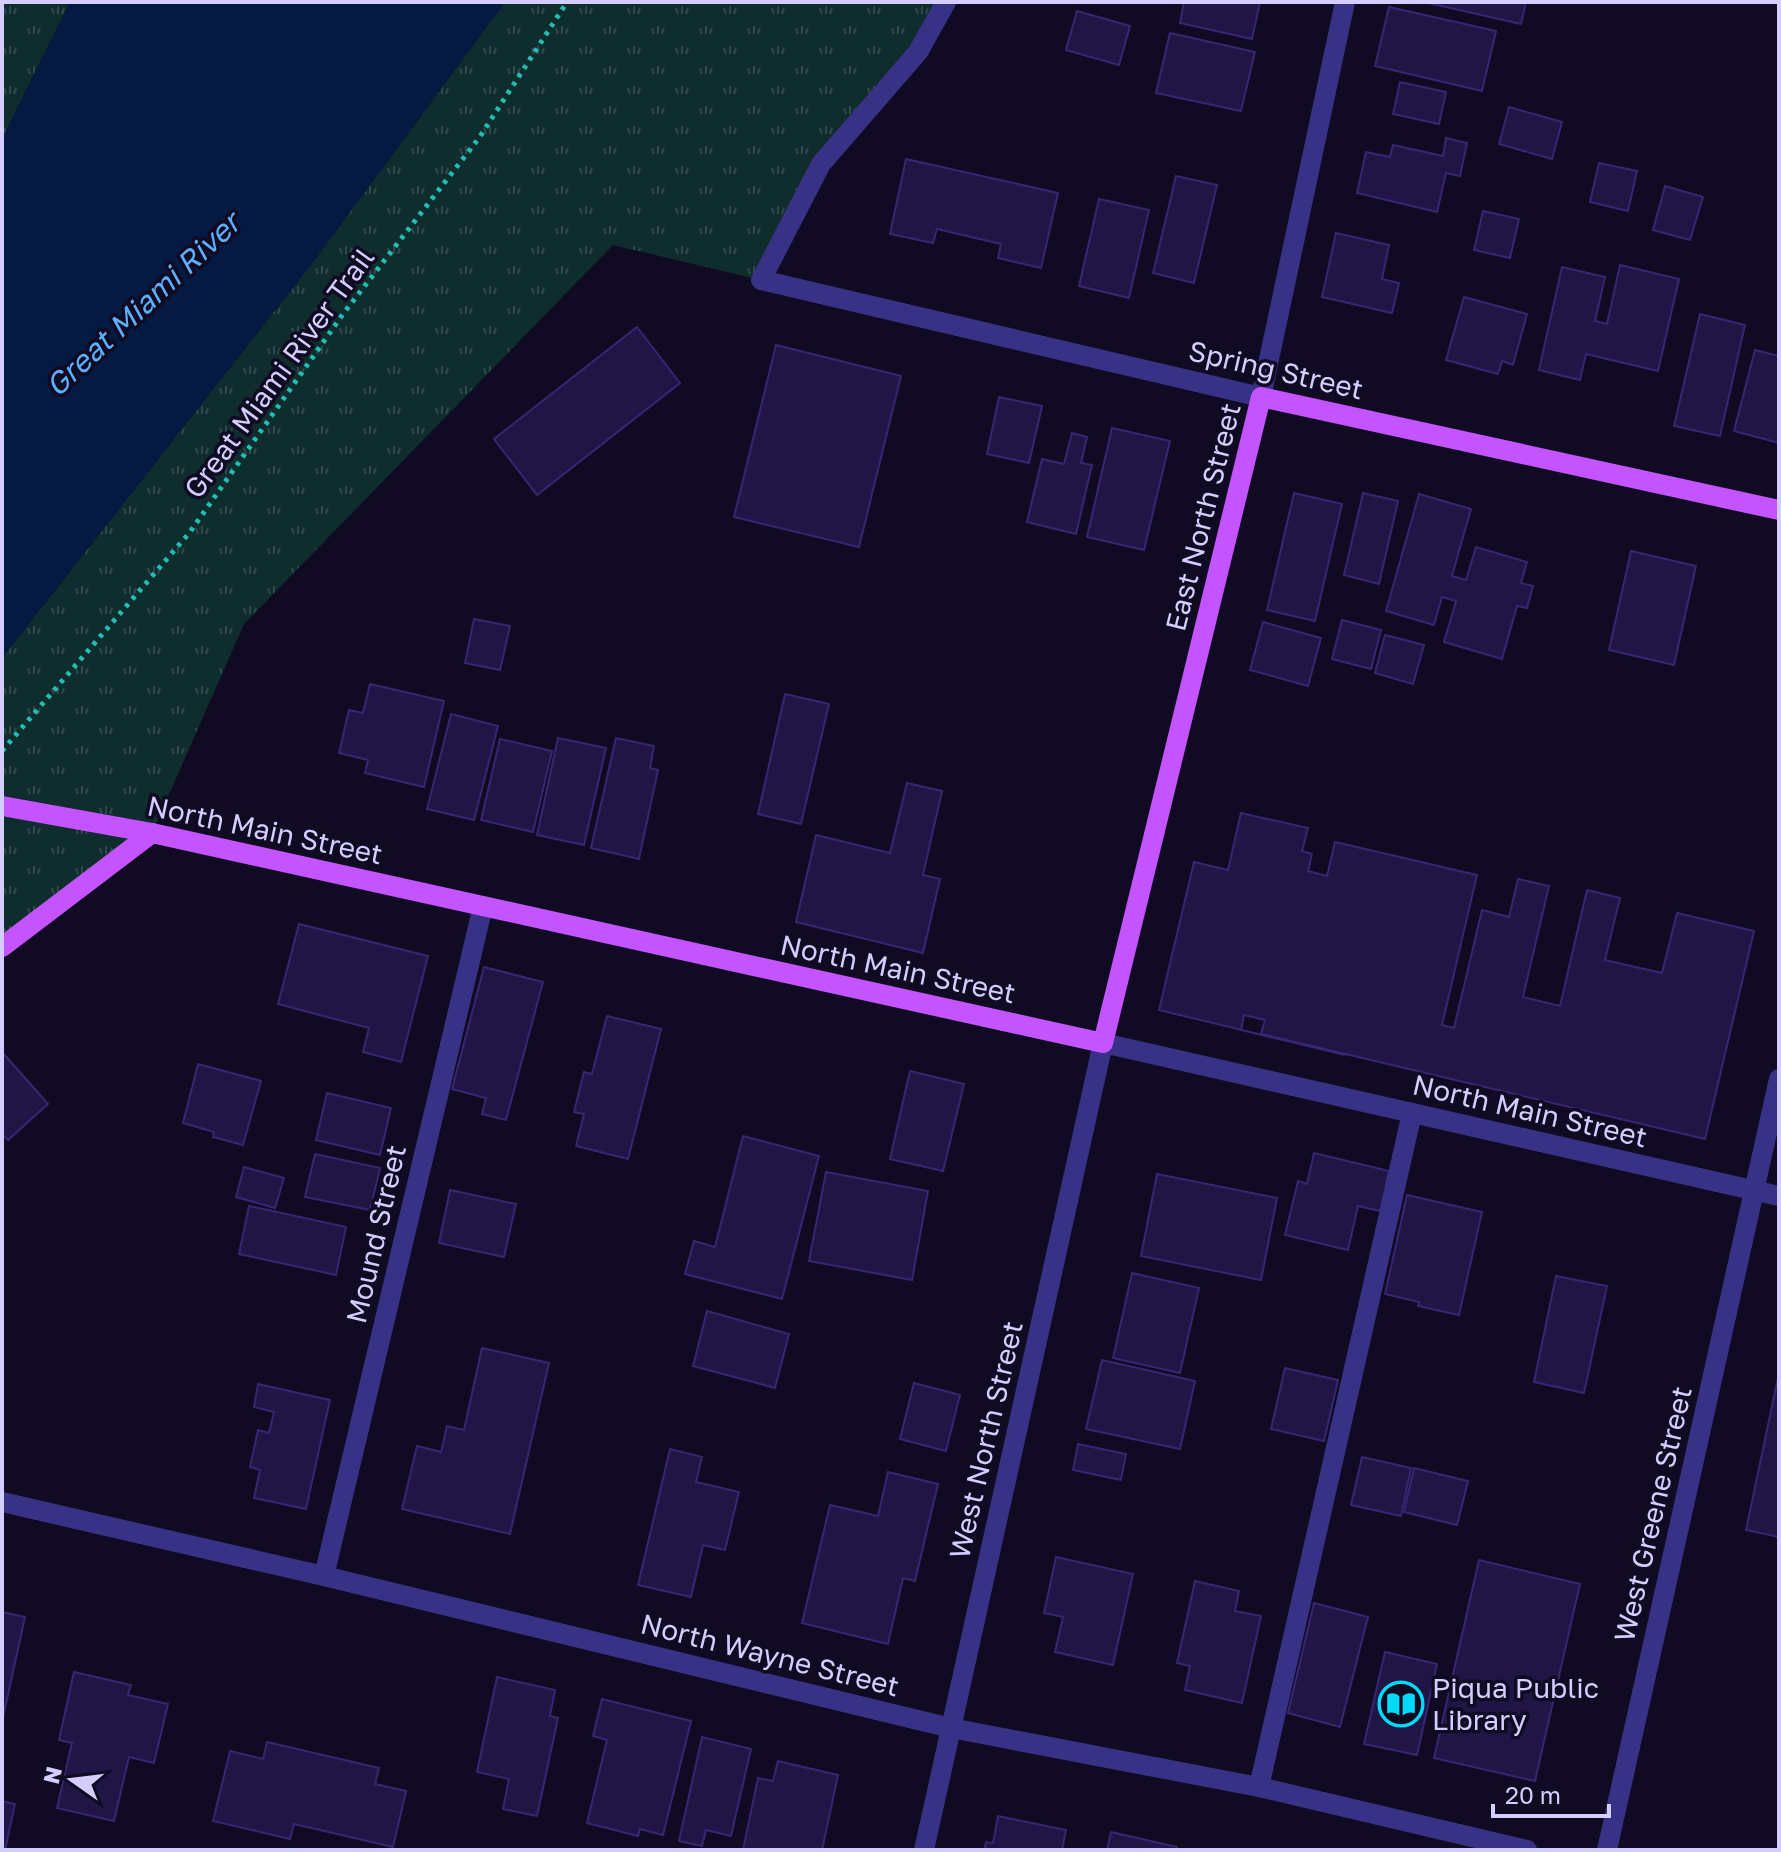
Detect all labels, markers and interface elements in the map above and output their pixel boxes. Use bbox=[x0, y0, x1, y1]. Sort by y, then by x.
water label: Great Miami River bbox=[38, 202, 250, 404]
street label: Great Miami River Trail bbox=[177, 241, 380, 504]
street label: Spring Street bbox=[1186, 333, 1366, 406]
street label: East North Street bbox=[1158, 400, 1247, 634]
street label: North Main Street bbox=[145, 788, 386, 871]
street label: North Main Street bbox=[778, 927, 1019, 1010]
street label: North Main Street bbox=[1410, 1067, 1651, 1154]
street label: Mound Street bbox=[339, 1141, 412, 1326]
street label: West North Street bbox=[942, 1318, 1029, 1562]
street label: West Greene Street bbox=[1607, 1383, 1698, 1645]
street label: North Wayne Street bbox=[638, 1606, 903, 1703]
place label: Piqua Public Library bbox=[1432, 1671, 1599, 1736]
library icon: Piqua Public Library bbox=[1377, 1680, 1425, 1728]
north arrow bbox=[32, 1740, 112, 1820]
text: N bbox=[37, 1764, 67, 1786]
scale bar bbox=[1493, 1768, 1609, 1818]
text: 20 m bbox=[1505, 1780, 1561, 1809]

